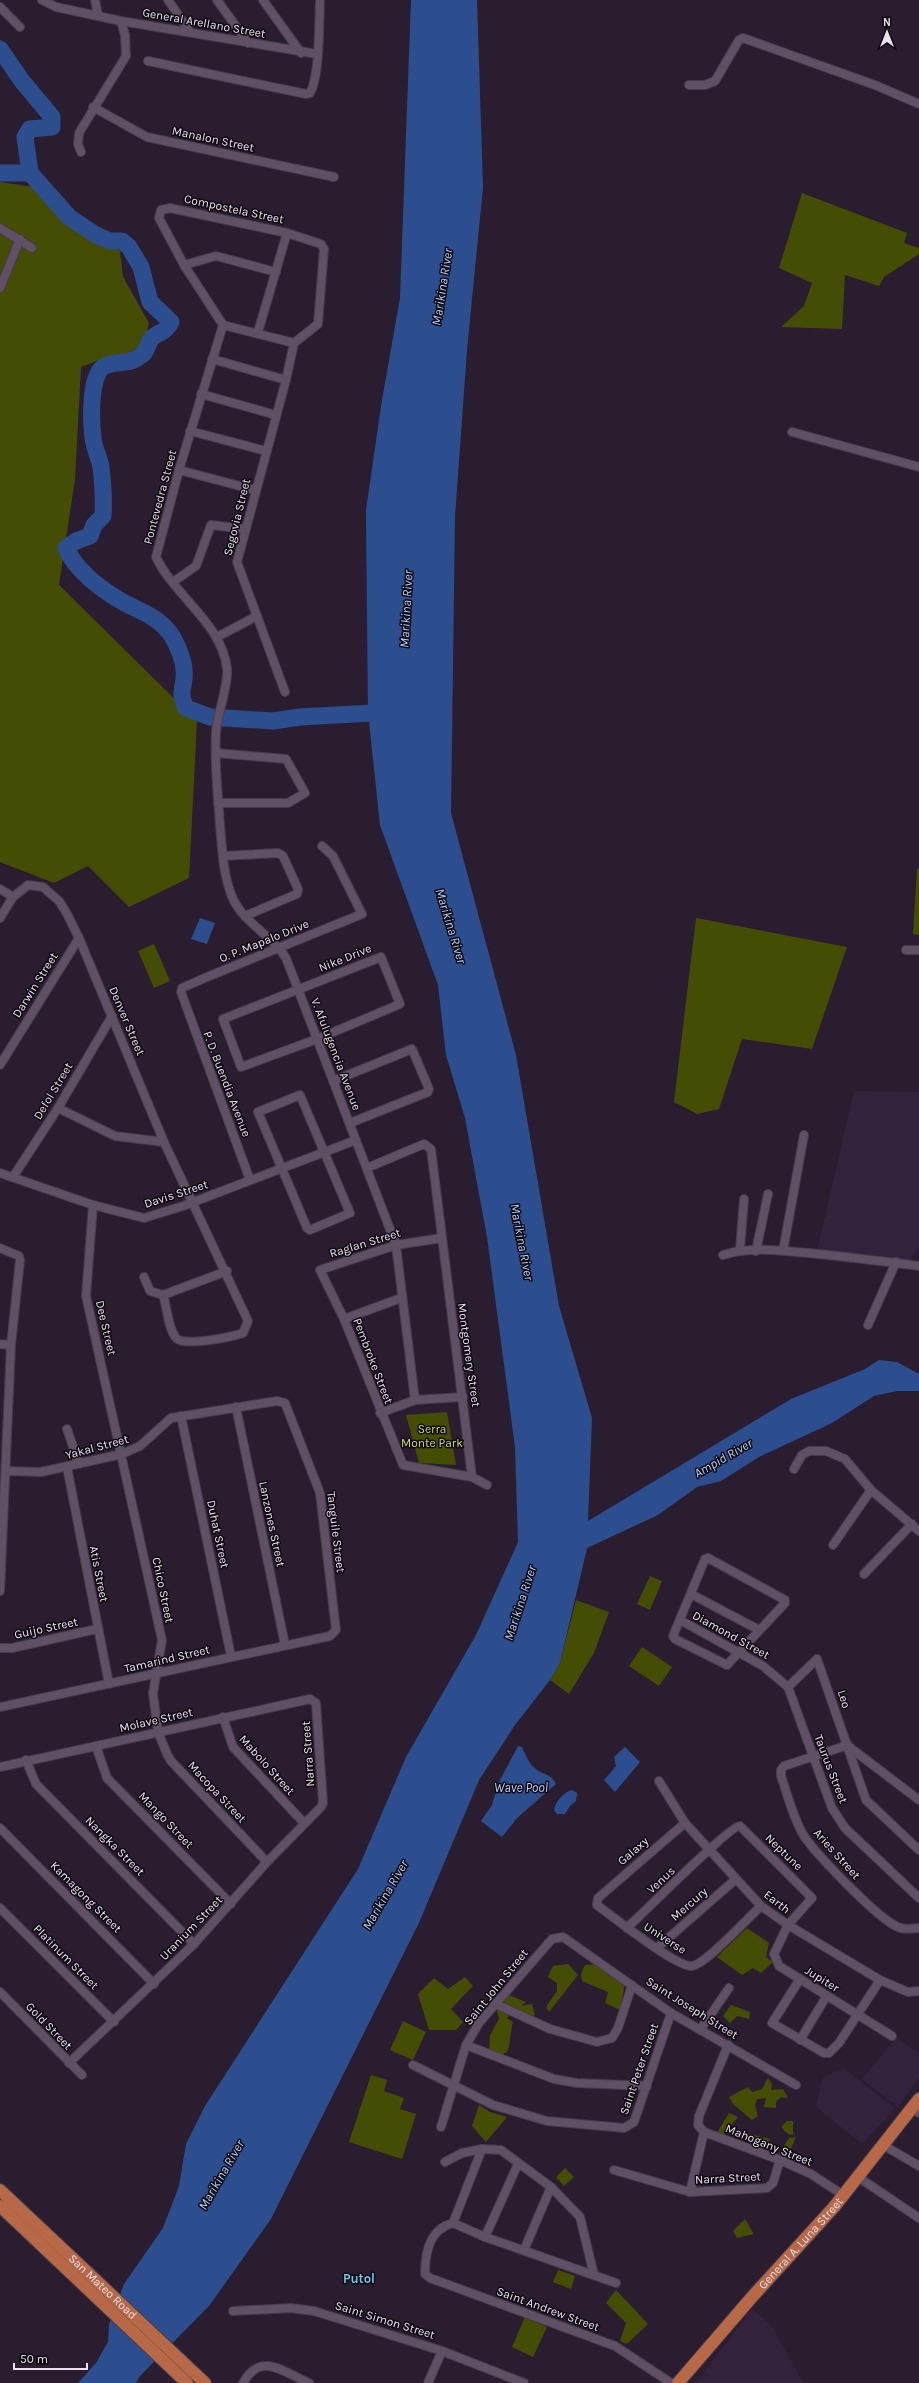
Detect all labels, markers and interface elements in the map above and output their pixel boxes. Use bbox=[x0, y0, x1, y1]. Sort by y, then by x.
street label: General Arellano Street bbox=[141, 5, 267, 41]
north arrow bbox=[867, 12, 907, 52]
text: N bbox=[883, 16, 891, 29]
street label: Manalon Street bbox=[171, 123, 256, 155]
street label: Compostela Street bbox=[183, 192, 286, 226]
water label: Marikina River bbox=[428, 247, 456, 327]
street label: Pontevedra Street bbox=[141, 448, 179, 546]
street label: Segovia Street bbox=[221, 477, 253, 557]
water label: Marikina River bbox=[396, 569, 416, 648]
water label: Marikina River bbox=[432, 887, 470, 966]
street label: O. P. Mapalo Drive bbox=[217, 917, 311, 965]
street label: Nike Drive bbox=[317, 941, 373, 975]
street label: Darwin Street bbox=[9, 949, 61, 1020]
street label: Denver Street bbox=[106, 984, 148, 1058]
street label: V. Afulugencia Avenue bbox=[308, 996, 364, 1112]
street label: P. D. Buendia Avenue bbox=[200, 1029, 254, 1139]
street label: Defol Street bbox=[31, 1060, 76, 1122]
street label: Davis Street bbox=[142, 1177, 210, 1211]
water label: Marikina River bbox=[507, 1202, 537, 1282]
street label: Raglan Street bbox=[328, 1225, 403, 1260]
street label: Dee Street bbox=[93, 1299, 119, 1357]
street label: Montgomery Street bbox=[455, 1302, 483, 1408]
street label: Pembroke Street bbox=[350, 1316, 396, 1406]
park label: Serra Monte Park bbox=[401, 1422, 463, 1450]
street label: Yakal Street bbox=[64, 1432, 131, 1462]
water label: Ampid River bbox=[691, 1435, 755, 1481]
street label: Lanzones Street bbox=[256, 1480, 288, 1569]
street label: Tanguile Street bbox=[324, 1491, 348, 1574]
street label: Duhat Street bbox=[204, 1499, 232, 1570]
street label: Atis Street bbox=[87, 1545, 111, 1604]
street label: Chico Street bbox=[149, 1556, 177, 1625]
water label: Marikina River bbox=[501, 1563, 539, 1642]
street label: Diamond Street bbox=[690, 1608, 772, 1662]
street label: Guijo Street bbox=[13, 1614, 80, 1642]
street label: Tamarind Street bbox=[123, 1642, 212, 1676]
street label: Leo bbox=[835, 1688, 853, 1710]
street label: Molave Street bbox=[118, 1705, 194, 1735]
street label: Narra Street bbox=[299, 1720, 317, 1787]
street label: Mabolo Street bbox=[236, 1732, 298, 1798]
street label: Taurus Street bbox=[811, 1733, 851, 1806]
street label: Macopa Street bbox=[185, 1758, 249, 1826]
water label: Wave Pool bbox=[494, 1780, 548, 1795]
street label: Mango Street bbox=[136, 1789, 197, 1852]
street label: Nangka Street bbox=[82, 1813, 148, 1879]
street label: Aries Street bbox=[811, 1826, 864, 1882]
street label: Neptune bbox=[762, 1831, 806, 1873]
street label: Galaxy bbox=[615, 1834, 651, 1868]
water label: Marikina River bbox=[359, 1857, 411, 1933]
street label: Kamagong Street bbox=[48, 1859, 125, 1936]
street label: Venus bbox=[644, 1864, 678, 1896]
street label: Mercury bbox=[668, 1884, 711, 1924]
street label: Earth bbox=[761, 1887, 793, 1917]
street label: Uranium Street bbox=[157, 1893, 226, 1963]
street label: Universe bbox=[641, 1919, 689, 1957]
street label: Platinum Street bbox=[31, 1922, 102, 1993]
street label: Saint John Street bbox=[461, 1946, 531, 2028]
street label: Jupiter bbox=[802, 1963, 842, 1995]
street label: Saint Joseph Street bbox=[643, 1974, 741, 2042]
street label: Gold Street bbox=[23, 1999, 75, 2053]
street label: Saint Peter Street bbox=[617, 2021, 661, 2117]
street label: Mahogany Street bbox=[723, 2121, 815, 2169]
water label: Marikina River bbox=[195, 2137, 247, 2213]
street label: Narra Street bbox=[695, 2169, 762, 2187]
street label: General A. Luna Street bbox=[756, 2194, 846, 2292]
street label: San Mateo Road bbox=[66, 2251, 140, 2322]
district label: Putol bbox=[343, 2271, 375, 2286]
street label: Saint Andrew Street bbox=[495, 2284, 602, 2334]
street label: Saint Simon Street bbox=[333, 2298, 437, 2342]
scale bar bbox=[14, 2345, 87, 2371]
text: 50 m bbox=[20, 2352, 48, 2366]

